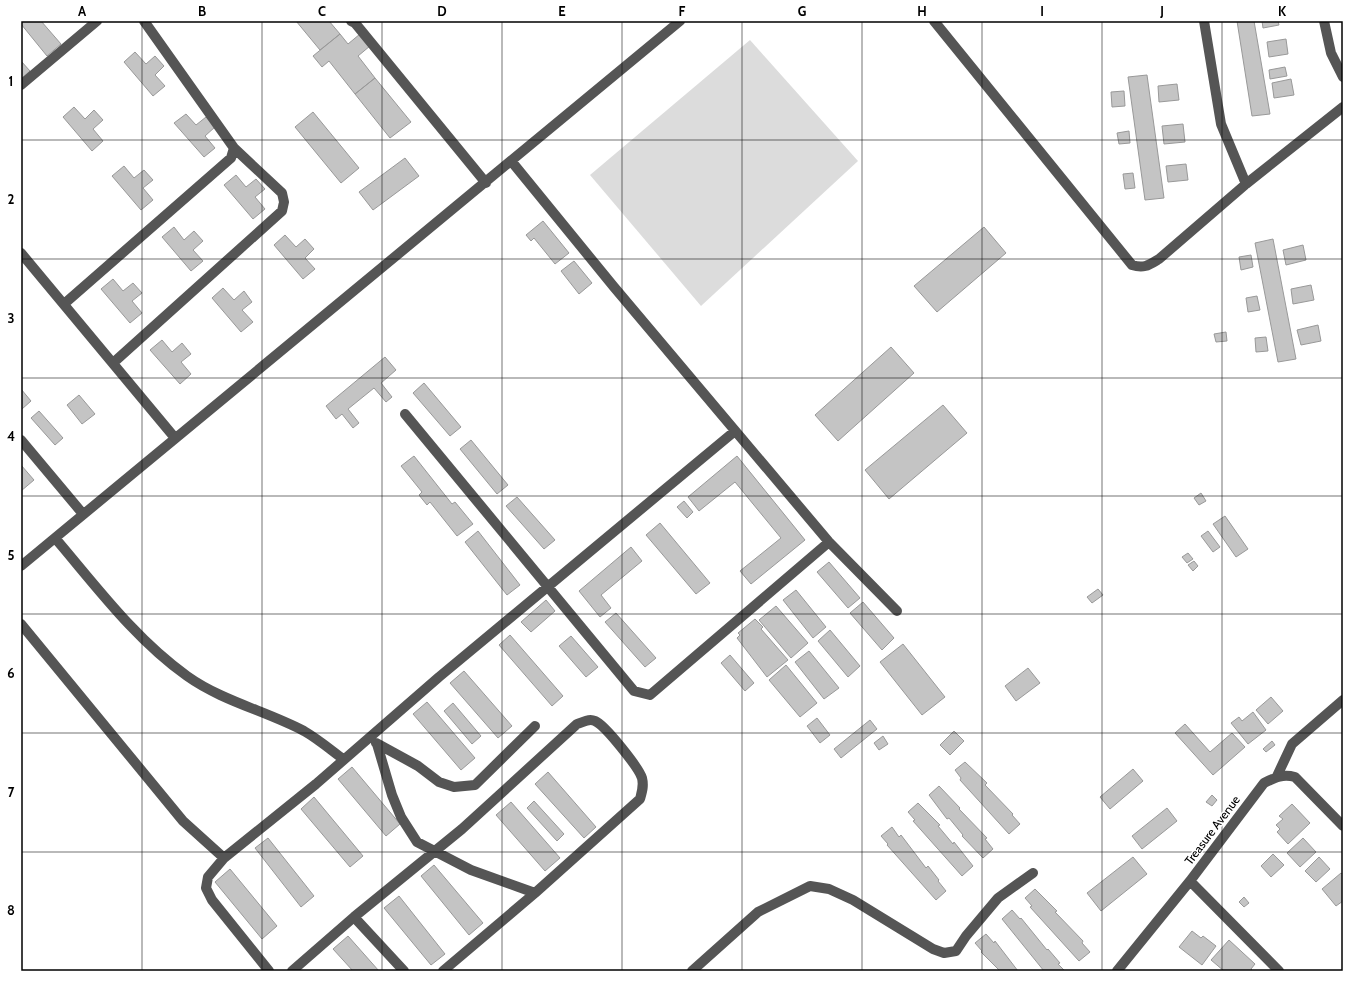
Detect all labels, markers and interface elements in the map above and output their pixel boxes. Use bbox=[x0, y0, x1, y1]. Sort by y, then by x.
text: A bbox=[78, 3, 87, 19]
text: B bbox=[198, 3, 206, 19]
text: C bbox=[318, 3, 326, 19]
text: D bbox=[437, 3, 447, 19]
text: E bbox=[558, 3, 566, 19]
text: F bbox=[679, 3, 686, 19]
text: G bbox=[798, 3, 807, 19]
text: H bbox=[917, 3, 927, 19]
text: I bbox=[1040, 3, 1044, 19]
text: J bbox=[1159, 3, 1164, 19]
text: K bbox=[1278, 3, 1287, 19]
text: 1 bbox=[9, 73, 13, 89]
text: 2 bbox=[8, 191, 15, 207]
text: 3 bbox=[7, 310, 15, 326]
text: 4 bbox=[7, 428, 15, 444]
text: 5 bbox=[8, 547, 15, 563]
text: 6 bbox=[7, 665, 15, 681]
text: 7 bbox=[8, 784, 15, 800]
street label: Treasure Avenue bbox=[1181, 792, 1243, 868]
text: 8 bbox=[7, 902, 15, 918]

